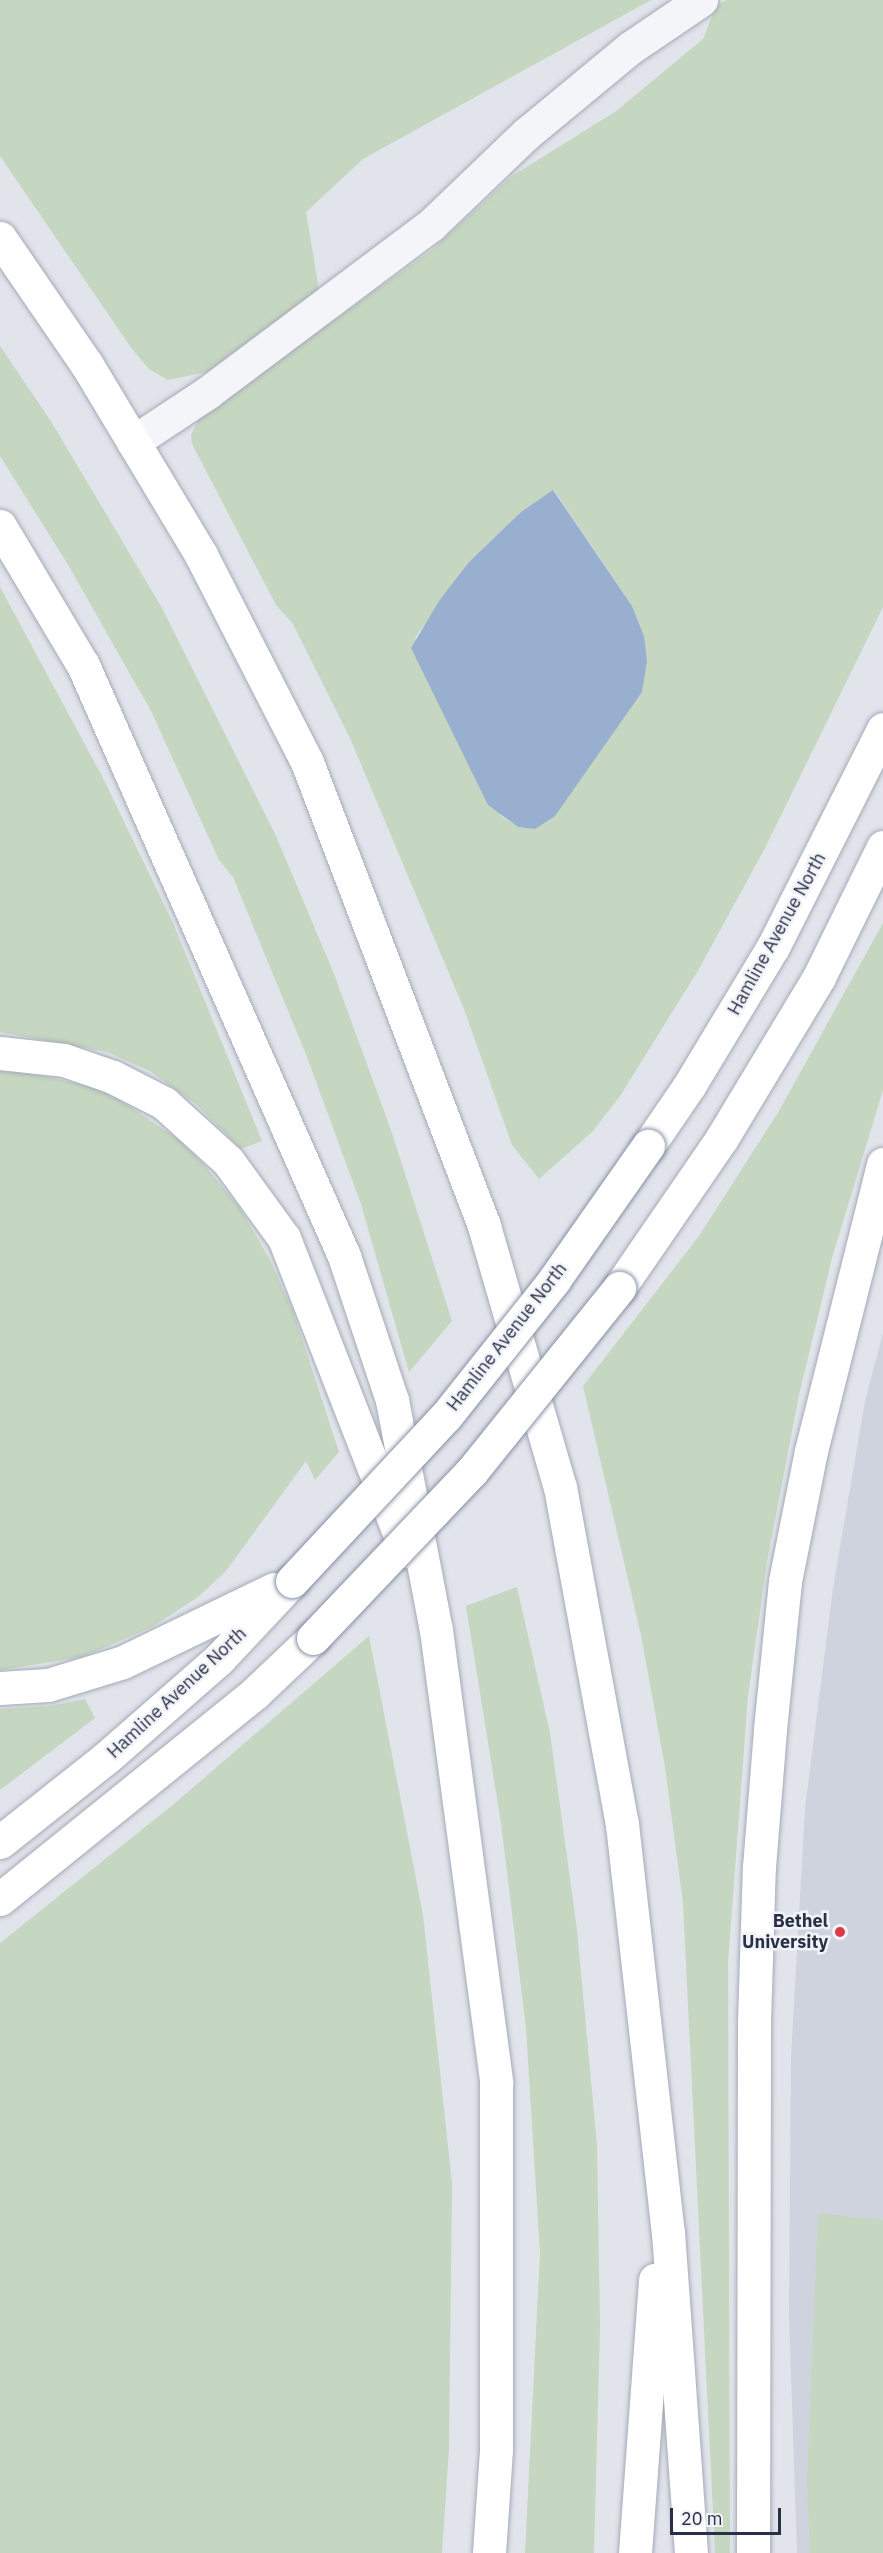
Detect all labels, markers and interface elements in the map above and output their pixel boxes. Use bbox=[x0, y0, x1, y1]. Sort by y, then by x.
street label: Hamline Avenue North bbox=[723, 849, 831, 1019]
street label: Hamline Avenue North bbox=[442, 1259, 572, 1415]
street label: Hamline Avenue North bbox=[103, 1623, 251, 1763]
place label: Bethel University bbox=[742, 1911, 828, 1954]
marker: Bethel University bbox=[833, 1925, 847, 1939]
scale bar bbox=[673, 2496, 784, 2534]
text: 20 m bbox=[681, 2507, 723, 2530]

